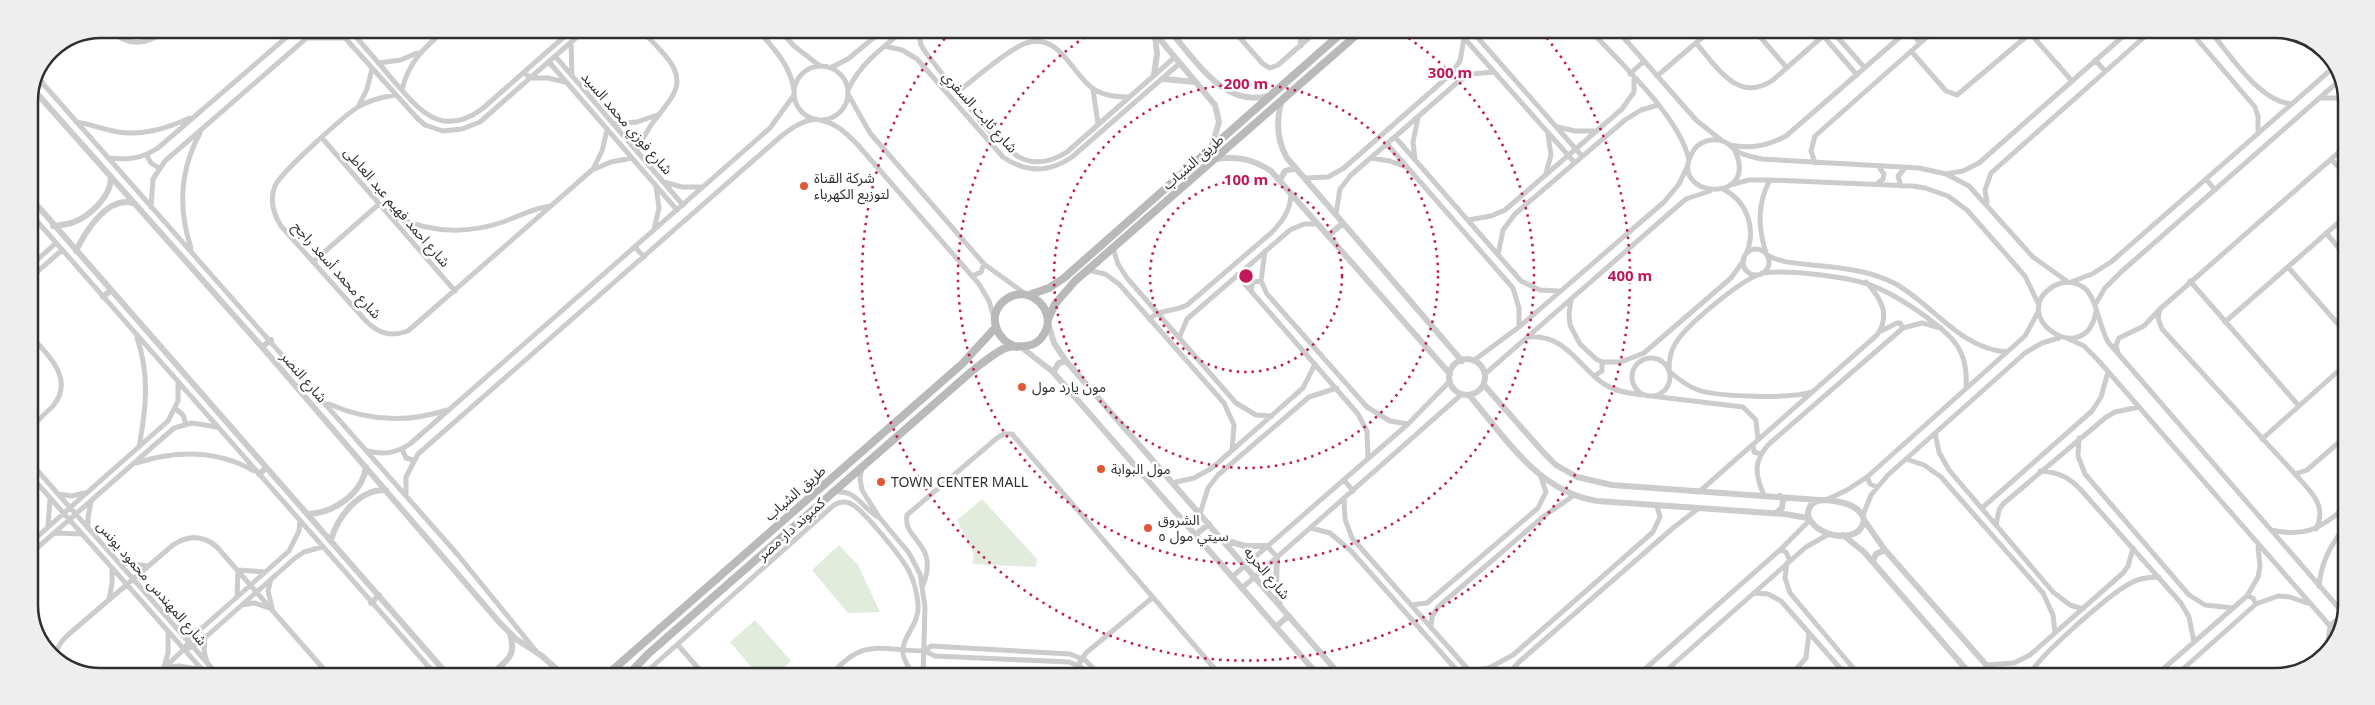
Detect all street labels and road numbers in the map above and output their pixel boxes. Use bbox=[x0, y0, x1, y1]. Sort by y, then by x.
street label: شارع فوزي محمد السيد bbox=[576, 67, 677, 180]
street label: شارع ثابت السفري bbox=[937, 67, 1022, 158]
street label: طريق الشباب bbox=[1158, 130, 1228, 194]
street label: شارع احمد فهيم عبد العاطى bbox=[339, 143, 455, 272]
street label: شارع محمد أسعد راجح bbox=[287, 217, 386, 324]
street label: شارع النصر bbox=[275, 346, 332, 407]
street label: طريق الشباب bbox=[760, 461, 830, 525]
street label: كمبوند دار مصر bbox=[752, 493, 829, 565]
street label: شارع المهندس محمود يونس bbox=[91, 516, 212, 650]
street label: شارع الحريه bbox=[1238, 542, 1295, 604]

